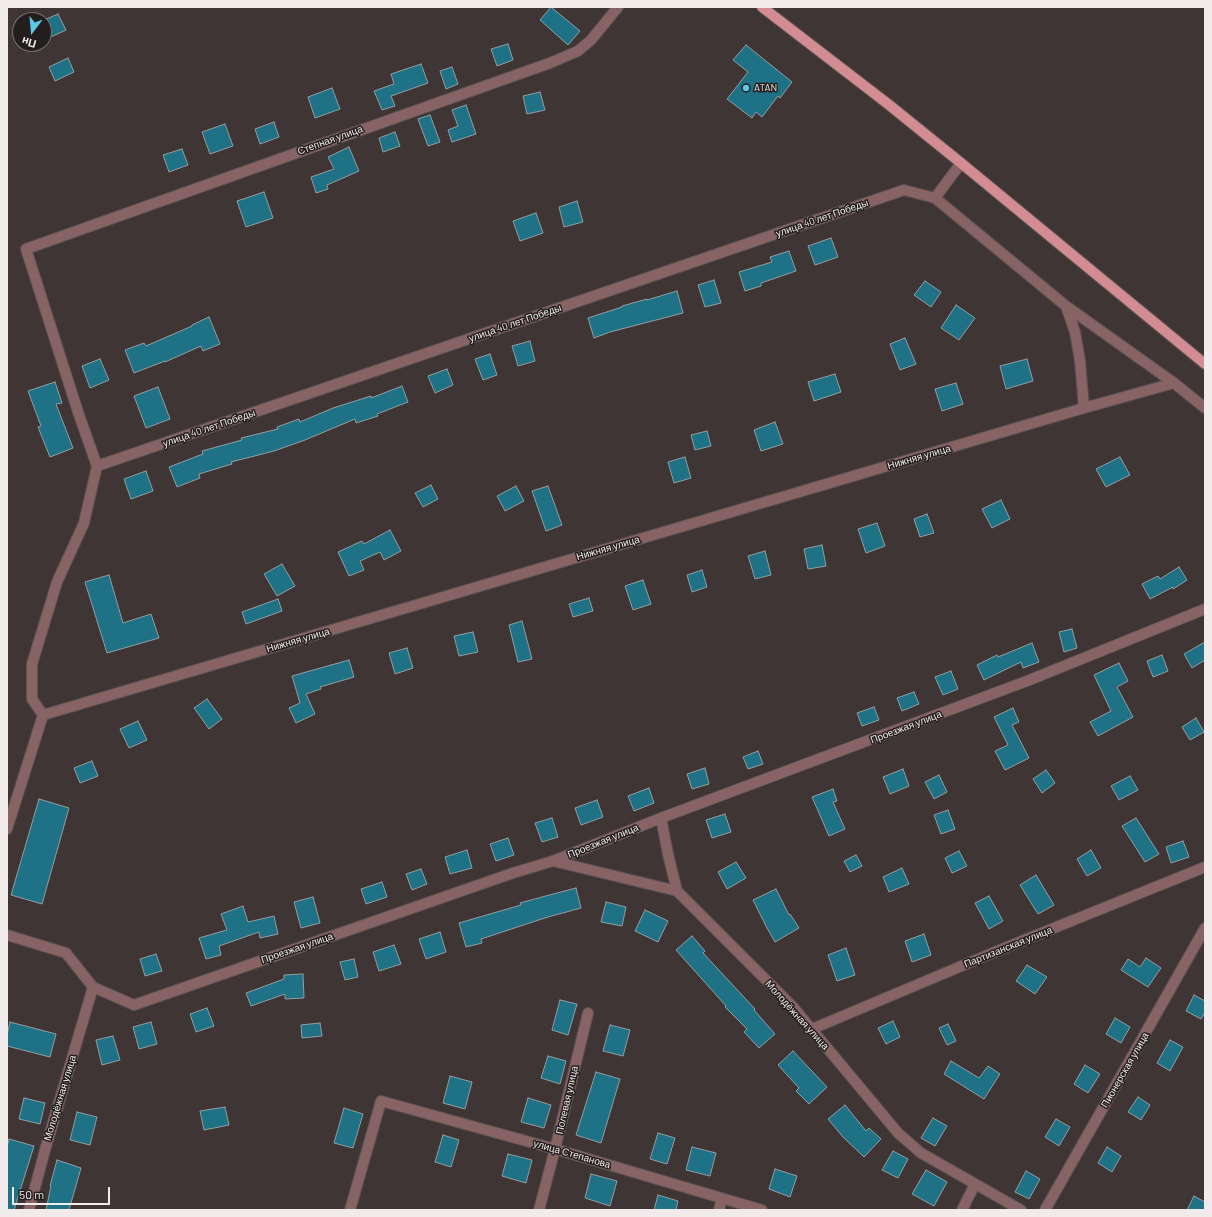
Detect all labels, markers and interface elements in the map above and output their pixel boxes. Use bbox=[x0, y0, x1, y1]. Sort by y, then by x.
north arrow bbox=[12, 12, 52, 52]
text: Пн bbox=[20, 35, 38, 51]
place label: ATAN bbox=[754, 82, 777, 94]
marker: ATAN bbox=[741, 83, 751, 93]
street label: Степная улица bbox=[296, 123, 364, 157]
street label: улица 40 лет Победы bbox=[774, 197, 870, 239]
street label: улица 40 лет Победы bbox=[467, 302, 563, 344]
street label: улица 40 лет Победы bbox=[161, 407, 257, 449]
street label: Нижняя улица bbox=[886, 442, 952, 472]
street label: Нижняя улица bbox=[575, 533, 641, 563]
street label: Нижняя улица bbox=[265, 625, 331, 655]
street label: Проезжая улица bbox=[869, 708, 943, 746]
street label: Проезжая улица bbox=[566, 821, 640, 861]
street label: Партизанская улица bbox=[962, 924, 1054, 970]
street label: Проезжая улица bbox=[259, 930, 335, 966]
street label: Молодёжная улица bbox=[763, 978, 831, 1052]
street label: Пионерская улица bbox=[1099, 1030, 1151, 1110]
street label: Молодёжная улица bbox=[41, 1054, 79, 1142]
street label: Полевая улица bbox=[553, 1065, 581, 1135]
street label: улица Степанова bbox=[532, 1137, 612, 1171]
scale bar bbox=[14, 1179, 112, 1205]
text: 50 m bbox=[19, 1187, 44, 1201]

